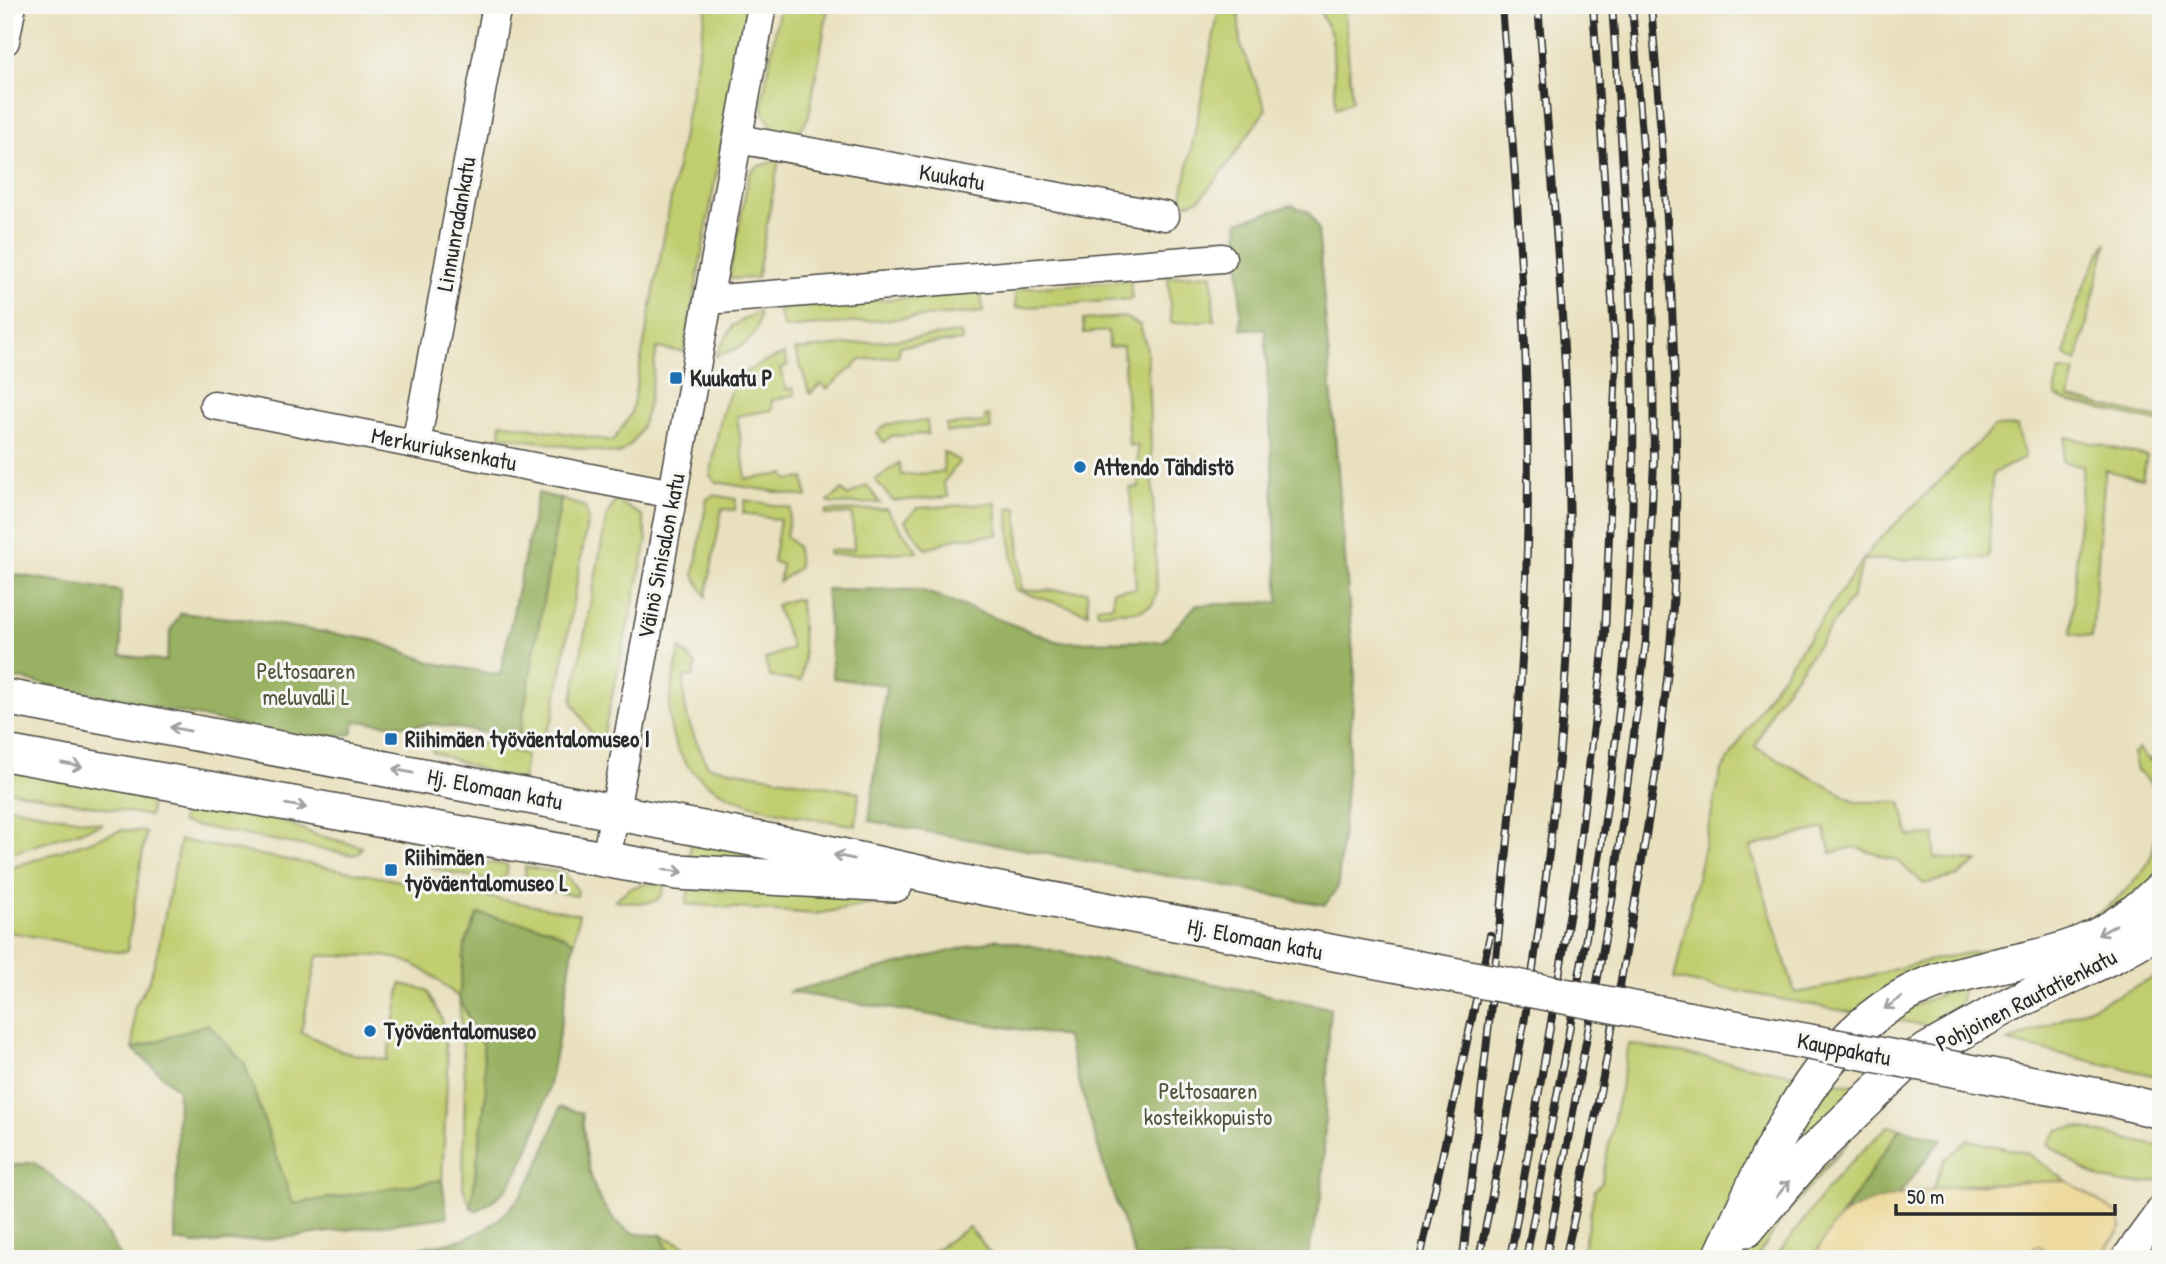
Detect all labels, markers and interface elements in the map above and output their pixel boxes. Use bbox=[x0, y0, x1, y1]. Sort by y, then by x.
street label: Linnunradankatu bbox=[428, 154, 483, 294]
street label: Kuukatu bbox=[917, 156, 987, 198]
place label: Kuukatu P bbox=[690, 362, 772, 393]
marker: Kuukatu P bbox=[668, 370, 684, 386]
street label: Merkuriuksenkatu bbox=[369, 419, 519, 478]
place label: Attendo Tähdistö bbox=[1094, 451, 1234, 482]
marker: Attendo Tähdistö bbox=[1072, 459, 1088, 475]
street label: Väinö Sinisalon katu bbox=[629, 471, 692, 641]
park label: Peltosaaren meluvalli L bbox=[257, 655, 355, 712]
one-way arrow bbox=[169, 722, 192, 736]
place label: Riihimäen työväentalomuseo I bbox=[405, 723, 650, 755]
marker: Riihimäen työväentalomuseo I bbox=[383, 731, 399, 747]
one-way arrow bbox=[60, 759, 83, 772]
street label: Hj. Elomaan katu bbox=[425, 760, 565, 817]
one-way arrow bbox=[392, 764, 415, 778]
one-way arrow bbox=[284, 799, 307, 813]
place label: Riihimäen työväentalomuseo L bbox=[404, 841, 568, 899]
one-way arrow bbox=[833, 849, 856, 863]
marker: Riihimäen työväentalomuseo L bbox=[383, 862, 399, 878]
one-way arrow bbox=[661, 865, 684, 878]
street label: Hj. Elomaan katu bbox=[1185, 910, 1325, 967]
one-way arrow bbox=[2098, 924, 2118, 938]
street label: Pohjoinen Rautatienkatu bbox=[1930, 941, 2121, 1059]
one-way arrow bbox=[1884, 996, 1903, 1010]
place label: Työväentalomuseo bbox=[383, 1015, 537, 1047]
marker: Työväentalomuseo bbox=[362, 1023, 378, 1039]
street label: Kauppakatu bbox=[1795, 1024, 1893, 1073]
park label: Peltosaaren kosteikkopuisto bbox=[1144, 1075, 1272, 1132]
scale bar bbox=[1896, 1173, 2115, 1217]
one-way arrow bbox=[1775, 1180, 1790, 1198]
text: 50 m bbox=[1907, 1182, 1944, 1211]

